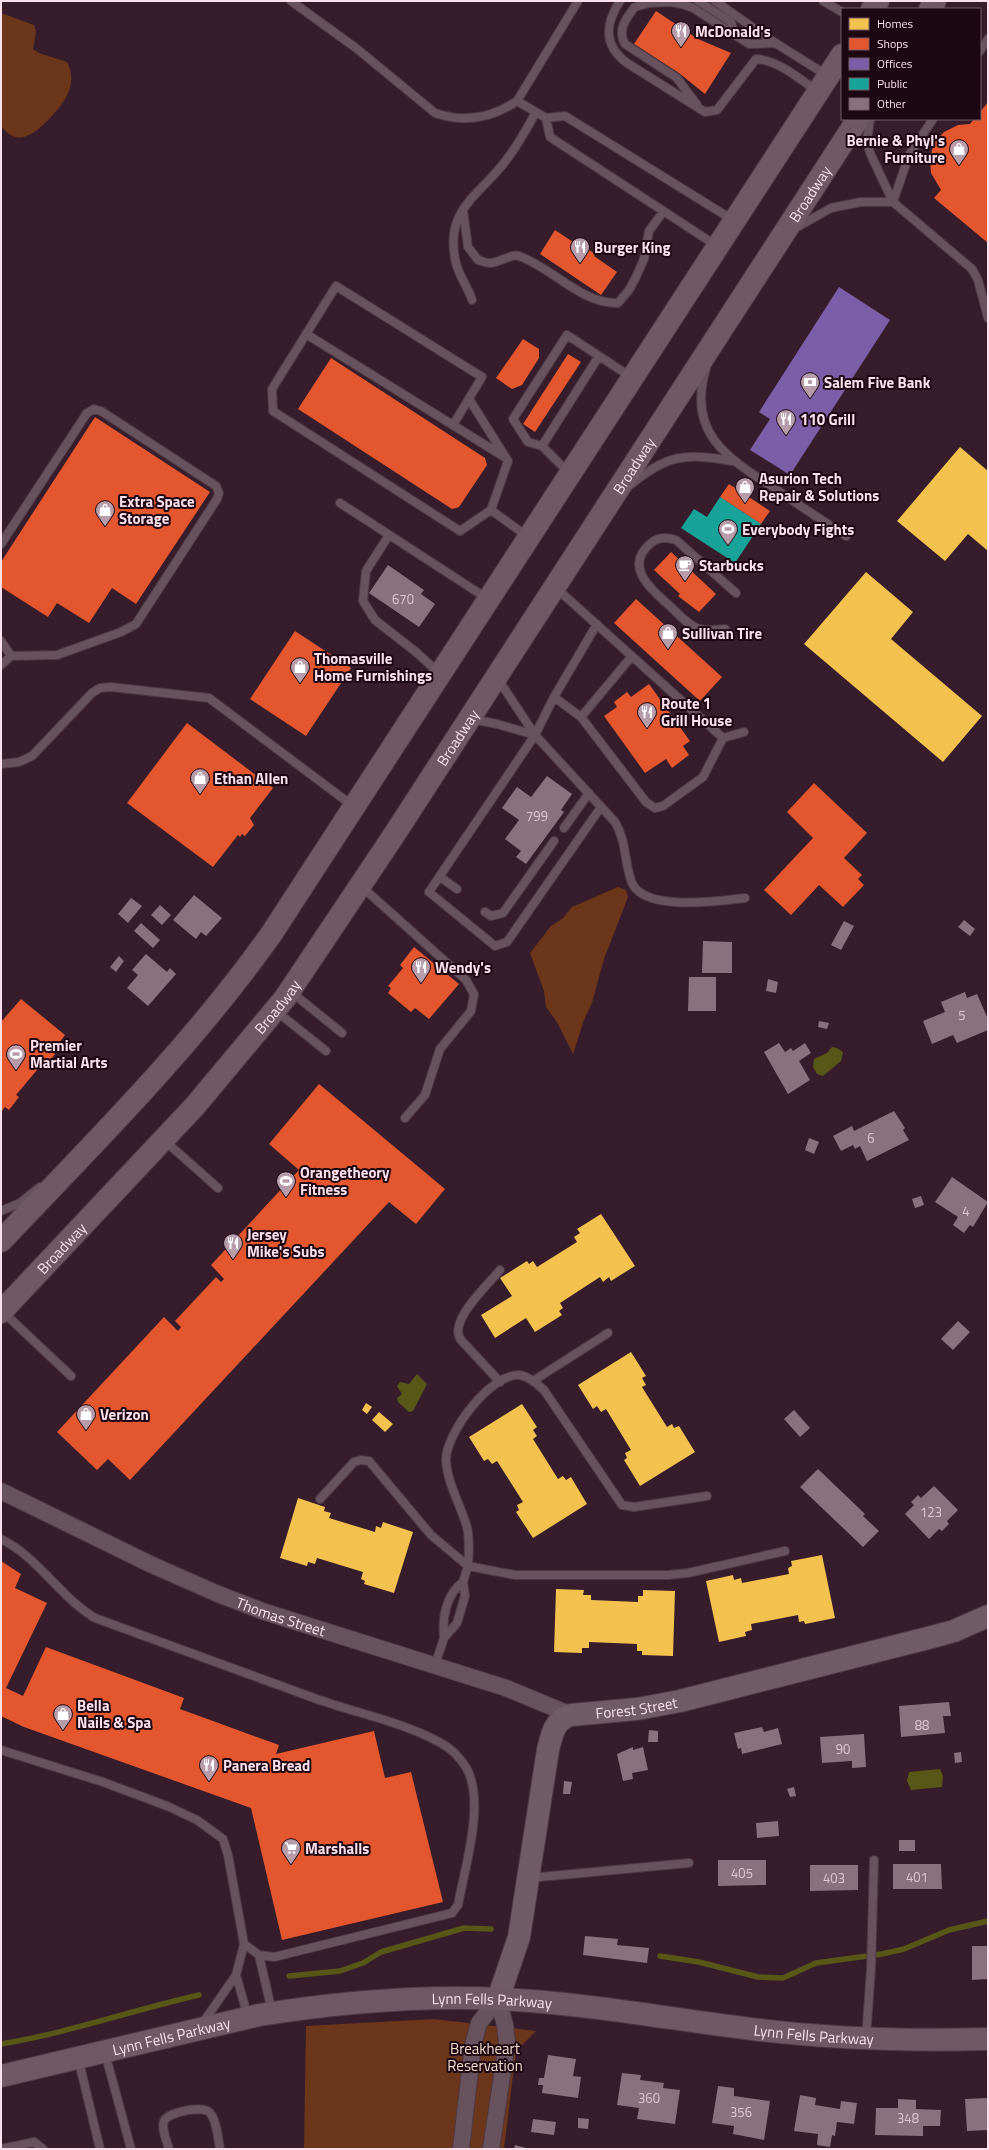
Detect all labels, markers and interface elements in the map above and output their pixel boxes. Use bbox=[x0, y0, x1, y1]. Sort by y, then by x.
legend bbox=[841, 8, 981, 120]
text: Homes bbox=[877, 14, 913, 33]
restaurant icon: McDonald's bbox=[670, 20, 692, 48]
place label: McDonald's bbox=[695, 20, 771, 43]
text: Shops bbox=[877, 34, 909, 53]
text: Offices bbox=[877, 54, 913, 73]
text: Public bbox=[877, 74, 907, 93]
text: Other bbox=[877, 94, 906, 113]
place label: Bernie & Phyl's Furniture bbox=[846, 129, 945, 169]
shop icon: Bernie & Phyl's Furniture bbox=[948, 138, 970, 166]
street label: Broadway bbox=[783, 161, 837, 227]
restaurant icon: Burger King bbox=[569, 236, 591, 264]
place label: Burger King bbox=[594, 236, 671, 259]
bank icon: Salem Five Bank bbox=[799, 371, 821, 399]
place label: Salem Five Bank bbox=[824, 371, 931, 394]
restaurant icon: 110 Grill bbox=[775, 408, 797, 436]
place label: 110 Grill bbox=[800, 408, 855, 431]
street label: Broadway bbox=[607, 432, 660, 498]
place label: Asurion Tech Repair & Solutions bbox=[759, 467, 879, 507]
shop icon: Asurion Tech Repair & Solutions bbox=[734, 476, 756, 504]
place label: Extra Space Storage bbox=[119, 490, 195, 530]
shop icon: Extra Space Storage bbox=[94, 499, 116, 527]
sports icon: Everybody Fights bbox=[717, 518, 739, 546]
place label: Everybody Fights bbox=[742, 518, 854, 541]
cafe icon: Starbucks bbox=[674, 554, 696, 582]
place label: Starbucks bbox=[699, 554, 764, 577]
house number: 670 bbox=[392, 589, 414, 609]
shop icon: Sullivan Tire bbox=[657, 622, 679, 650]
place label: Sullivan Tire bbox=[682, 622, 762, 645]
place label: Thomasville Home Furnishings bbox=[314, 647, 432, 687]
shop icon: Thomasville Home Furnishings bbox=[289, 656, 311, 684]
place label: Route 1 Grill House bbox=[661, 692, 732, 732]
restaurant icon: Route 1 Grill House bbox=[636, 701, 658, 729]
street label: Broadway bbox=[430, 704, 484, 770]
shop icon: Ethan Allen bbox=[189, 767, 211, 795]
place label: Ethan Allen bbox=[214, 767, 288, 790]
house number: 799 bbox=[526, 806, 548, 826]
restaurant icon: Wendy's bbox=[410, 956, 432, 984]
place label: Wendy's bbox=[435, 956, 491, 979]
street label: Broadway bbox=[248, 975, 306, 1039]
house number: 5 bbox=[958, 1005, 966, 1025]
place label: Premier Martial Arts bbox=[30, 1034, 108, 1074]
sports icon: Premier Martial Arts bbox=[5, 1043, 27, 1071]
house number: 6 bbox=[867, 1128, 875, 1148]
place label: Orangetheory Fitness bbox=[300, 1161, 390, 1201]
sports icon: Orangetheory Fitness bbox=[275, 1170, 297, 1198]
house number: 4 bbox=[962, 1201, 970, 1221]
street label: Broadway bbox=[31, 1217, 92, 1279]
place label: Jersey Mike's Subs bbox=[247, 1223, 325, 1263]
restaurant icon: Jersey Mike's Subs bbox=[222, 1232, 244, 1260]
shop icon: Verizon bbox=[75, 1403, 97, 1431]
place label: Verizon bbox=[100, 1403, 149, 1426]
house number: 123 bbox=[920, 1502, 942, 1522]
street label: Thomas Street bbox=[233, 1591, 329, 1642]
street label: Forest Street bbox=[595, 1690, 680, 1724]
place label: Bella Nails & Spa bbox=[77, 1694, 151, 1734]
shop icon: Bella Nails & Spa bbox=[52, 1703, 74, 1731]
house number: 88 bbox=[915, 1715, 929, 1735]
house number: 90 bbox=[836, 1739, 850, 1759]
restaurant icon: Panera Bread bbox=[198, 1754, 220, 1782]
place label: Panera Bread bbox=[223, 1754, 310, 1777]
supermarket icon: Marshalls bbox=[280, 1837, 302, 1865]
place label: Marshalls bbox=[305, 1837, 369, 1860]
house number: 405 bbox=[731, 1863, 753, 1883]
house number: 401 bbox=[906, 1867, 928, 1887]
house number: 403 bbox=[823, 1868, 845, 1888]
street label: Lynn Fells Parkway bbox=[431, 1986, 553, 2014]
street label: Lynn Fells Parkway bbox=[110, 2011, 233, 2061]
street label: Lynn Fells Parkway bbox=[752, 2018, 874, 2050]
park label: Breakheart Reservation bbox=[447, 2037, 523, 2077]
house number: 360 bbox=[638, 2088, 660, 2108]
house number: 356 bbox=[730, 2102, 752, 2122]
house number: 348 bbox=[897, 2108, 919, 2128]

